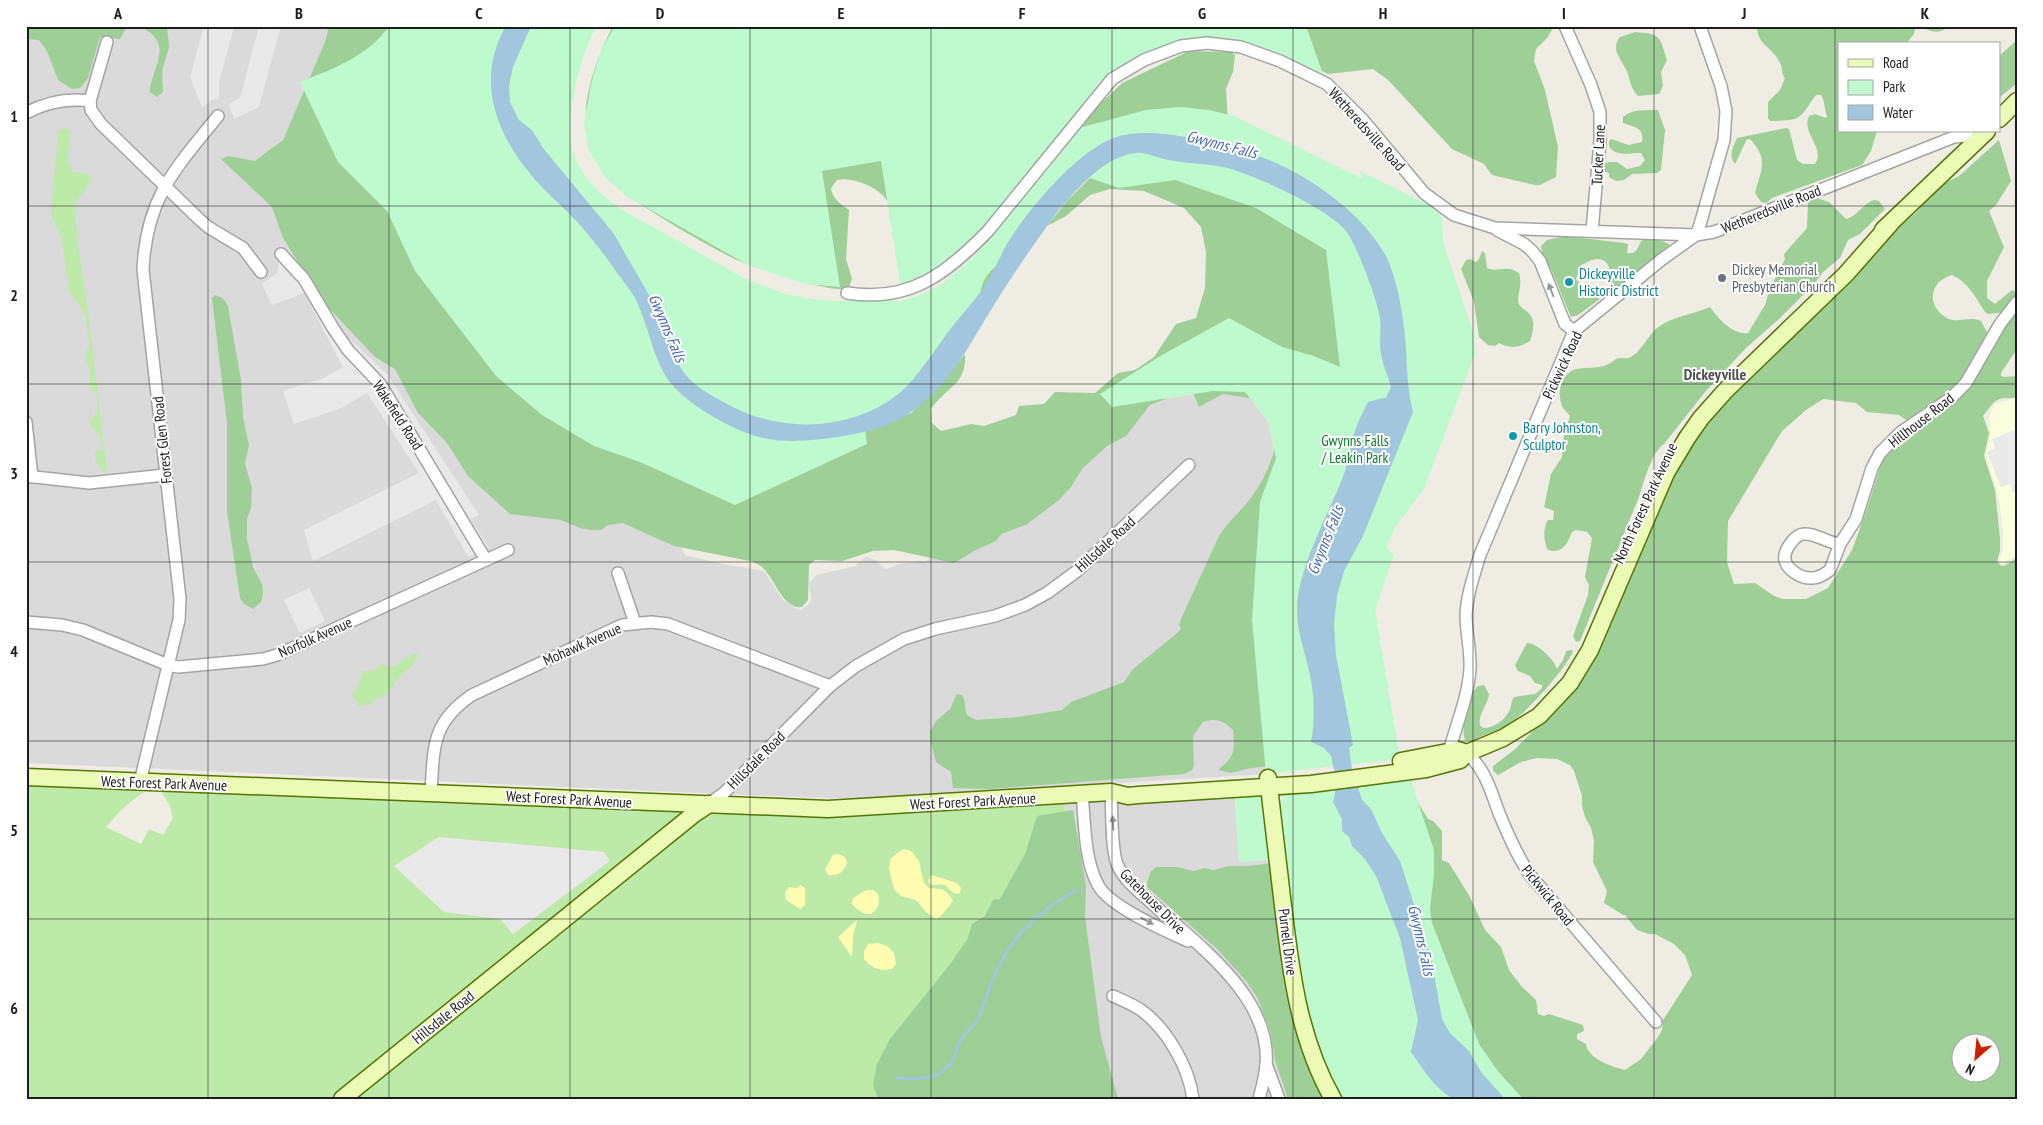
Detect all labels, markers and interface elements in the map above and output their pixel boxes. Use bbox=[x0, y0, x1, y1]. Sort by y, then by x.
text: A bbox=[113, 3, 123, 23]
text: B bbox=[295, 3, 303, 23]
text: C bbox=[475, 3, 483, 23]
text: D bbox=[656, 3, 665, 23]
text: E bbox=[838, 3, 845, 23]
text: F bbox=[1019, 3, 1026, 23]
text: G bbox=[1198, 3, 1206, 23]
text: H bbox=[1379, 3, 1387, 23]
text: I bbox=[1562, 3, 1566, 23]
text: J bbox=[1741, 3, 1746, 23]
text: K bbox=[1921, 3, 1930, 23]
legend bbox=[1838, 42, 2000, 132]
text: Road bbox=[1883, 53, 1909, 72]
text: Park bbox=[1883, 77, 1905, 96]
street label: Wetheredsville Road bbox=[1325, 83, 1409, 175]
text: Water bbox=[1883, 103, 1914, 122]
text: 1 bbox=[10, 106, 18, 126]
street label: Tucker Lane bbox=[1587, 124, 1609, 186]
water label: Gwynns Falls bbox=[1185, 126, 1261, 163]
street label: Wetheredsville Road bbox=[1719, 180, 1823, 238]
place label: Dickey Memorial Presbyterian Church bbox=[1732, 260, 1835, 296]
place label: Dickeyville Historic District bbox=[1579, 264, 1659, 300]
marker: Dickey Memorial Presbyterian Church bbox=[1716, 272, 1728, 284]
marker: Dickeyville Historic District bbox=[1563, 276, 1575, 288]
one-way arrow bbox=[1547, 282, 1555, 297]
text: 2 bbox=[10, 285, 18, 305]
water label: Gwynns Falls bbox=[645, 291, 692, 367]
street label: Pickwick Road bbox=[1538, 328, 1586, 402]
district label: Dickeyville bbox=[1684, 364, 1746, 384]
street label: Wakefield Road bbox=[369, 377, 427, 453]
street label: Hillhouse Road bbox=[1884, 389, 1958, 451]
street label: Forest Glen Road bbox=[148, 395, 176, 485]
place label: Barry Johnston, Sculptor bbox=[1523, 418, 1601, 454]
marker: Barry Johnston, Sculptor bbox=[1507, 430, 1519, 442]
park label: Gwynns Falls / Leakin Park bbox=[1321, 431, 1389, 467]
street label: North Forest Park Avenue bbox=[1609, 440, 1681, 566]
text: 3 bbox=[10, 463, 18, 483]
water label: Gwynns Falls bbox=[1302, 501, 1348, 577]
street label: Hillsdale Road bbox=[1071, 512, 1139, 576]
street label: Norfolk Avenue bbox=[275, 612, 355, 662]
street label: Mohawk Avenue bbox=[540, 618, 624, 670]
text: 4 bbox=[10, 641, 18, 661]
street label: Hillsdale Road bbox=[723, 727, 789, 793]
street label: West Forest Park Avenue bbox=[101, 771, 227, 795]
street label: West Forest Park Avenue bbox=[506, 786, 632, 812]
street label: West Forest Park Avenue bbox=[910, 788, 1036, 814]
one-way arrow bbox=[1108, 814, 1116, 830]
text: 5 bbox=[10, 820, 18, 840]
street label: Pickwick Road bbox=[1518, 861, 1578, 929]
street label: Gatehouse Drive bbox=[1116, 864, 1190, 938]
water label: Gwynns Falls bbox=[1404, 903, 1440, 979]
street label: Purnell Drive bbox=[1274, 907, 1302, 977]
one-way arrow bbox=[1140, 917, 1155, 925]
street label: Hillsdale Road bbox=[408, 986, 478, 1048]
text: 6 bbox=[10, 998, 18, 1018]
north arrow bbox=[1950, 1032, 2000, 1082]
text: N bbox=[1963, 1060, 1978, 1079]

